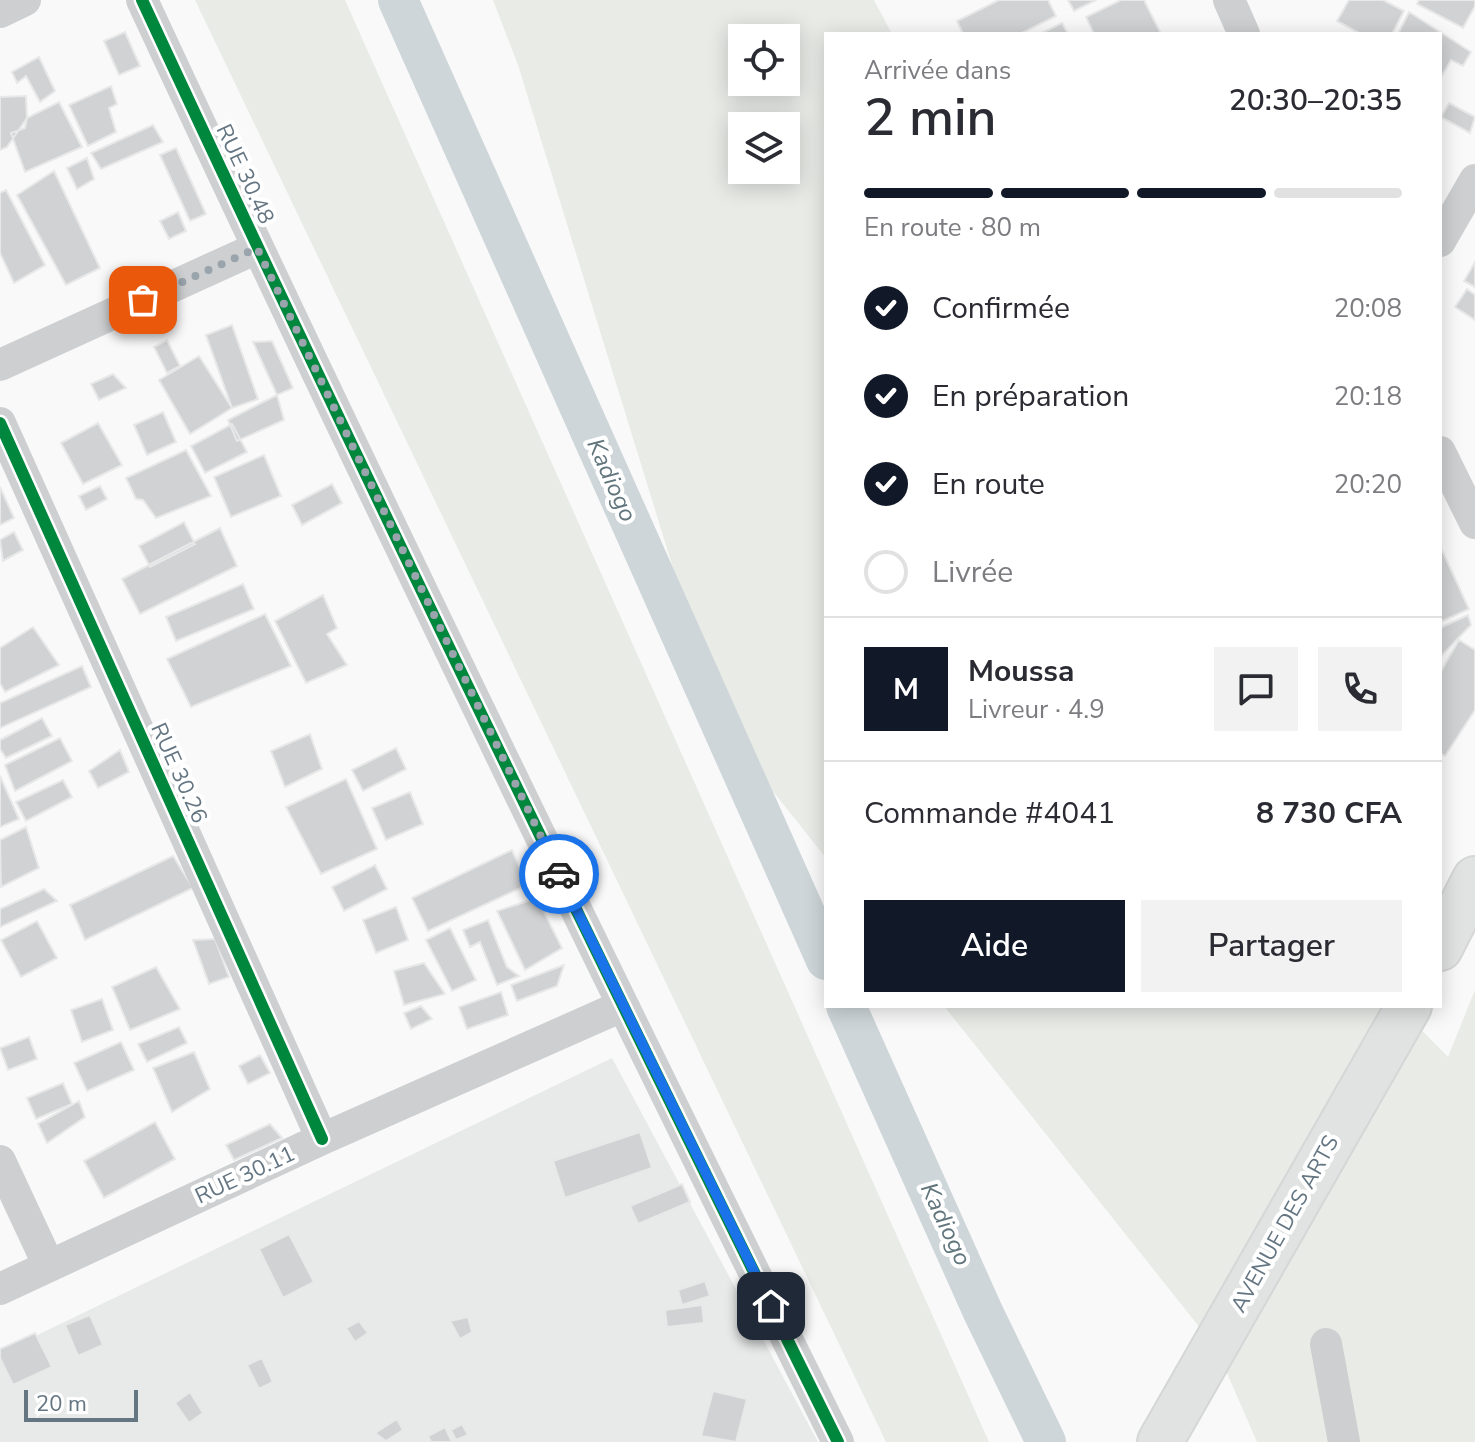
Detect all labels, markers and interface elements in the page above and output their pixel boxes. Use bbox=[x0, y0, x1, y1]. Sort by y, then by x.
map controls bbox=[728, 24, 800, 184]
button: locate bbox=[728, 24, 800, 96]
text: Arrivée dans bbox=[864, 53, 1011, 88]
text: 20:30–20:35 bbox=[1229, 80, 1402, 121]
text: 2 min bbox=[864, 82, 997, 153]
button: layers bbox=[728, 112, 800, 184]
street label: RUE 30.48 bbox=[209, 119, 281, 229]
text: En route · 80 m bbox=[864, 210, 1041, 245]
pin bbox=[109, 266, 177, 334]
icon: bag bbox=[121, 278, 165, 322]
icon: check bbox=[864, 286, 908, 330]
text: Confirmée bbox=[932, 288, 1070, 329]
text: 20:08 bbox=[1334, 291, 1402, 326]
icon: check bbox=[864, 374, 908, 418]
text: En préparation bbox=[932, 376, 1129, 417]
text: 20:18 bbox=[1334, 379, 1402, 414]
water label: Kadiogo bbox=[579, 433, 645, 527]
icon: check bbox=[864, 462, 908, 506]
text: En route bbox=[932, 464, 1045, 505]
text: 20:20 bbox=[1334, 467, 1402, 502]
text: Livrée bbox=[932, 552, 1013, 593]
button: chat bbox=[1214, 647, 1298, 731]
button: phone bbox=[1318, 647, 1402, 731]
text: Moussa bbox=[968, 651, 1074, 692]
text: M bbox=[893, 669, 919, 710]
text: Livreur · 4.9 bbox=[968, 692, 1105, 727]
street label: RUE 30.26 bbox=[144, 718, 214, 828]
text: Commande #4041 bbox=[864, 793, 1115, 834]
text: 8 730 CFA bbox=[1256, 793, 1402, 834]
courier bbox=[519, 834, 599, 914]
icon: car bbox=[537, 852, 581, 896]
button: Aide bbox=[864, 900, 1125, 992]
button: Partager bbox=[1141, 900, 1402, 992]
street label: AVENUE DES ARTS bbox=[1224, 1130, 1346, 1318]
street label: RUE 30.11 bbox=[190, 1139, 300, 1211]
water label: Kadiogo bbox=[913, 1177, 979, 1271]
pin bbox=[737, 1272, 805, 1340]
icon: home bbox=[749, 1284, 793, 1328]
scale bar bbox=[24, 1386, 138, 1422]
text: 20 m bbox=[36, 1389, 87, 1419]

